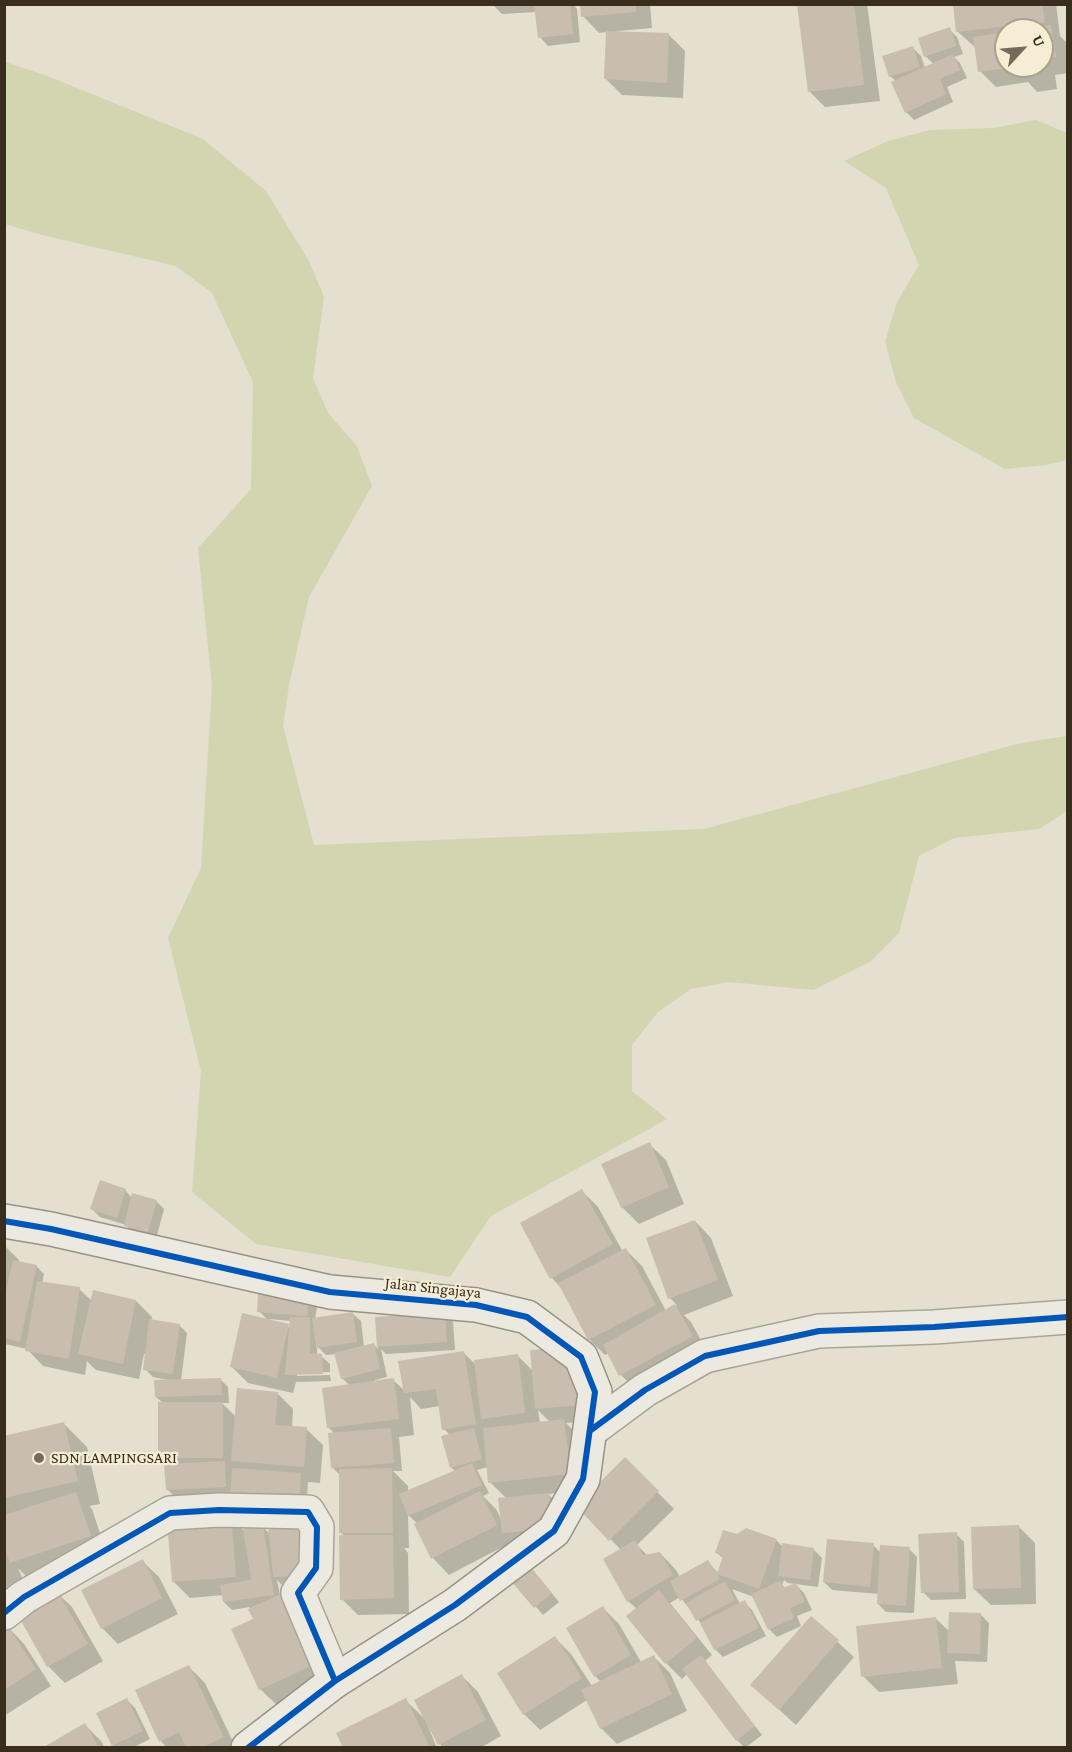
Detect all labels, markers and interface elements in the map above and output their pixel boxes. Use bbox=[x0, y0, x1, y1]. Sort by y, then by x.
north arrow bbox=[994, 18, 1054, 78]
text: U bbox=[1029, 32, 1049, 49]
street label: Jalan Singajaya bbox=[384, 1273, 482, 1303]
place label: SDN LAMPINGSARI bbox=[51, 1448, 177, 1468]
marker: SDN LAMPINGSARI bbox=[32, 1451, 46, 1465]

